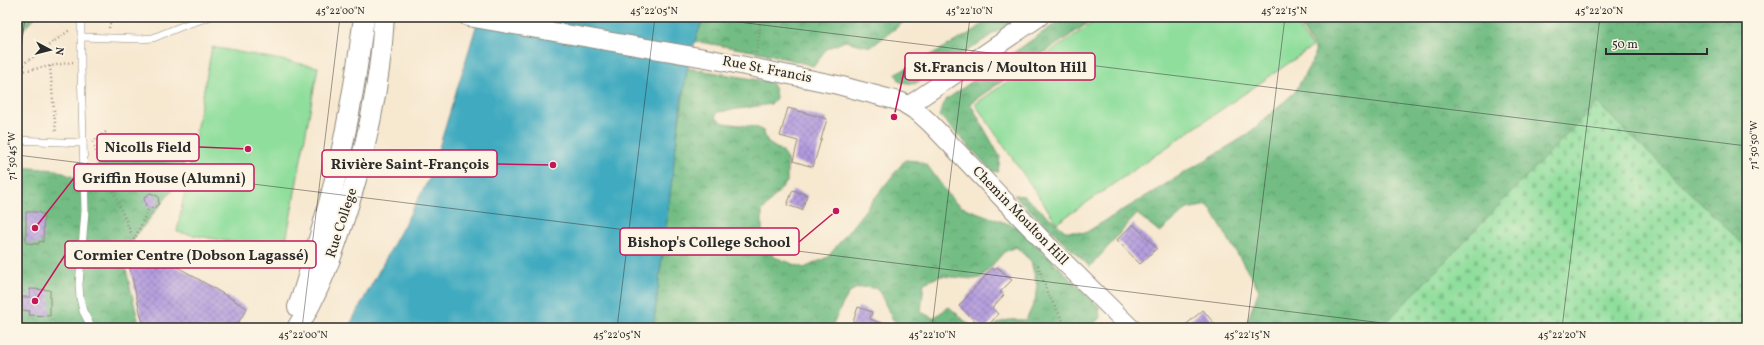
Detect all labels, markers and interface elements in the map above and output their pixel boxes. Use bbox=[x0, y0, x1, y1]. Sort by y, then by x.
text: 45°22'00"N bbox=[315, 4, 365, 18]
text: 45°22'05"N bbox=[630, 4, 679, 18]
text: 45°22'10"N bbox=[945, 4, 993, 18]
text: 45°22'15"N bbox=[1261, 4, 1308, 18]
text: 45°22'20"N bbox=[1575, 4, 1624, 18]
north arrow bbox=[30, 30, 70, 70]
scale bar bbox=[1606, 30, 1707, 56]
text: 50 m bbox=[1612, 37, 1638, 53]
text: N bbox=[51, 46, 66, 56]
street label: Rue St. Francis bbox=[721, 52, 813, 88]
callout: St.Francis / Moulton Hill bbox=[905, 53, 1095, 80]
text: St.Francis / Moulton Hill bbox=[913, 58, 1087, 79]
text: 71°50'50"W bbox=[1747, 120, 1761, 170]
text: 71°50'45"W bbox=[5, 132, 19, 180]
callout: Nicolls Field bbox=[97, 134, 199, 161]
text: Nicolls Field bbox=[105, 138, 191, 159]
callout: Rivière Saint-François bbox=[322, 150, 497, 177]
text: Rivière Saint-François bbox=[331, 155, 489, 176]
street label: Chemin Moulton Hill bbox=[968, 162, 1072, 270]
callout: Griffin House (Alumni) bbox=[74, 164, 254, 191]
text: Griffin House (Alumni) bbox=[82, 169, 246, 190]
street label: Rue College bbox=[322, 185, 362, 260]
callout: Bishop's College School bbox=[620, 228, 799, 255]
text: Bishop's College School bbox=[627, 233, 791, 254]
callout: Cormier Centre (Dobson Lagassé) bbox=[65, 241, 316, 268]
text: Cormier Centre (Dobson Lagassé) bbox=[74, 246, 309, 267]
text: 45°22'00"N bbox=[278, 328, 328, 342]
text: 45°22'05"N bbox=[593, 328, 642, 342]
text: 45°22'10"N bbox=[908, 328, 956, 342]
text: 45°22'15"N bbox=[1224, 328, 1271, 342]
text: 45°22'20"N bbox=[1538, 328, 1587, 342]

